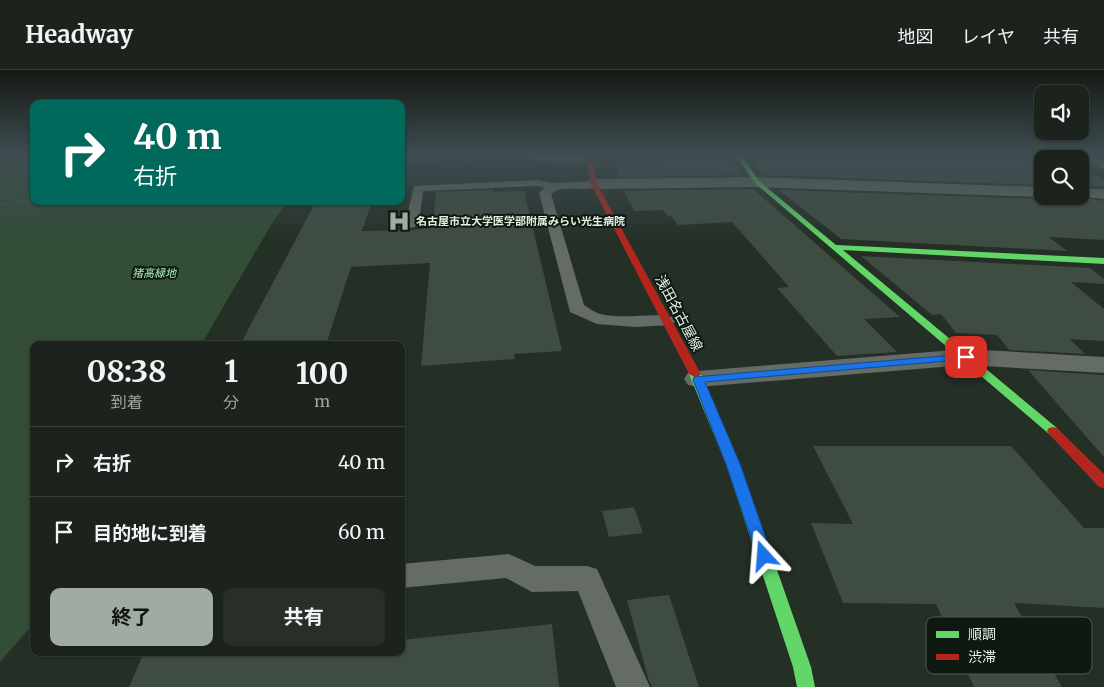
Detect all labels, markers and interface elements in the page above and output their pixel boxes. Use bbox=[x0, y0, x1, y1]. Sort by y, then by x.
text: Headway bbox=[25, 19, 133, 50]
text: 地図 bbox=[898, 25, 934, 48]
text: レイヤ bbox=[962, 25, 1015, 48]
text: 共有 bbox=[1043, 25, 1079, 48]
map controls bbox=[1034, 85, 1089, 205]
button: sound bbox=[1034, 85, 1089, 140]
text: 40 m bbox=[133, 115, 221, 159]
icon: right bbox=[50, 120, 115, 185]
button: search bbox=[1034, 150, 1089, 205]
text: 右折 bbox=[133, 162, 177, 190]
hospital icon: 名古屋市立大学医学部附属みらい光生病院 bbox=[386, 208, 412, 234]
place label: 名古屋市立大学医学部附属みらい光生病院 bbox=[416, 214, 625, 228]
park label: 猪高緑地 bbox=[132, 266, 177, 280]
street label: 浅田名古屋線 bbox=[651, 272, 707, 354]
pin bbox=[945, 336, 987, 378]
icon: arrive bbox=[952, 343, 980, 371]
text: 08:38 bbox=[87, 352, 167, 390]
text: 1 bbox=[224, 352, 238, 390]
text: 100 bbox=[296, 354, 348, 392]
text: m bbox=[314, 391, 330, 411]
text: 到着 bbox=[111, 392, 143, 412]
text: 分 bbox=[223, 392, 239, 412]
icon: right bbox=[50, 448, 78, 476]
text: 40 m bbox=[338, 450, 385, 474]
text: 右折 bbox=[93, 451, 131, 475]
icon: arrive bbox=[50, 518, 78, 546]
text: 60 m bbox=[338, 520, 385, 544]
text: 目的地に到着 bbox=[93, 521, 207, 545]
position arrow bbox=[737, 529, 789, 581]
button: 終了 bbox=[50, 588, 213, 646]
button: 共有 bbox=[223, 588, 385, 646]
legend bbox=[926, 617, 1092, 674]
text: 順調 bbox=[968, 625, 996, 643]
text: 渋滞 bbox=[968, 648, 996, 666]

